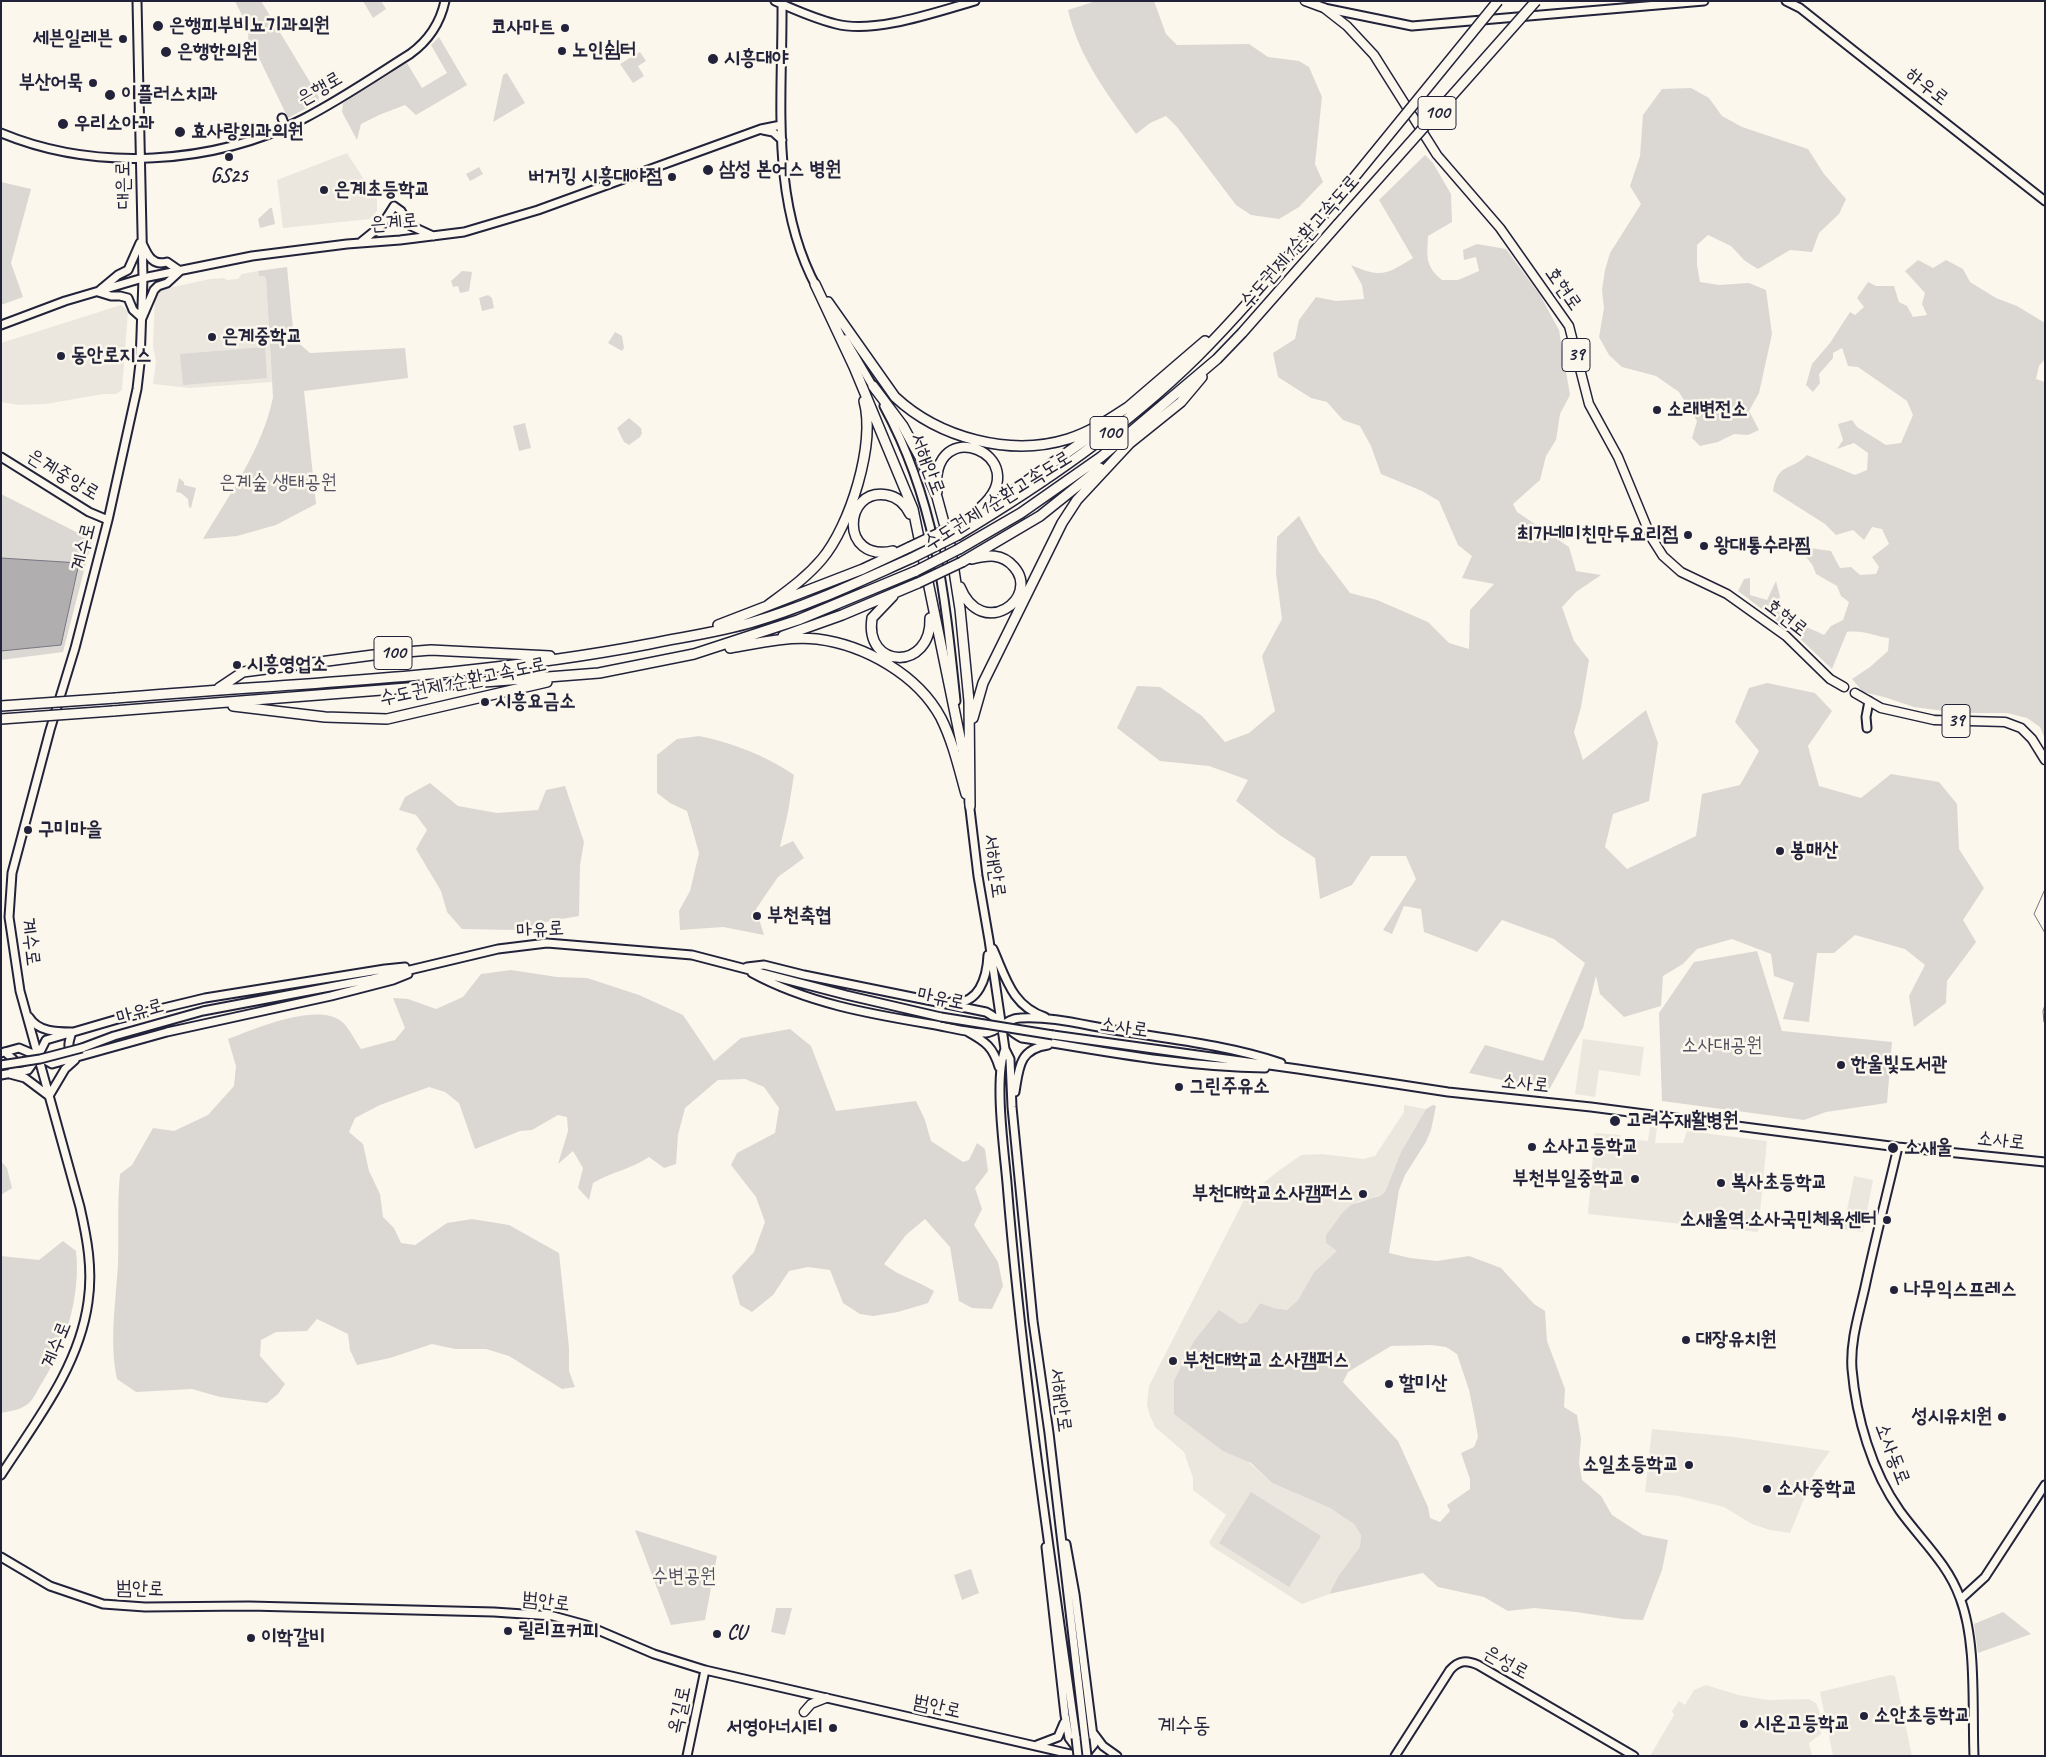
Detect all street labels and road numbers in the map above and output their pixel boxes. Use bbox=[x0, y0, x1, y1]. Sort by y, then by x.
street label: 하우로 bbox=[1901, 63, 1953, 111]
street label: 은행로 bbox=[293, 67, 347, 111]
road number: 100 bbox=[1418, 96, 1456, 130]
street label: 대은로 bbox=[112, 161, 136, 209]
street label: 수도권제1순환고속도로 bbox=[1235, 170, 1365, 314]
street label: 은계로 bbox=[369, 209, 419, 237]
street label: 호현로 bbox=[1539, 262, 1587, 316]
road number: 39 bbox=[1562, 338, 1590, 372]
road number: 100 bbox=[1090, 416, 1128, 449]
street label: 서해안로 bbox=[904, 430, 950, 498]
street label: 은계중앙로 bbox=[22, 444, 104, 506]
street label: 수도권제1순환고속도로 bbox=[920, 446, 1076, 556]
street label: 계수로 bbox=[67, 521, 101, 573]
street label: 호현로 bbox=[1760, 594, 1812, 642]
road number: 100 bbox=[374, 636, 412, 670]
street label: 수도권제1순환고속도로 bbox=[377, 653, 549, 711]
road number: 39 bbox=[1942, 704, 1970, 738]
street label: 서해안로 bbox=[978, 832, 1010, 900]
street label: 계수로 bbox=[15, 917, 45, 967]
street label: 마유로 bbox=[515, 917, 565, 943]
street label: 마유로 bbox=[915, 982, 967, 1016]
street label: 마유로 bbox=[113, 994, 167, 1030]
street label: 소사로 bbox=[1098, 1013, 1150, 1043]
street label: 소사로 bbox=[1500, 1070, 1550, 1098]
street label: 소사로 bbox=[1976, 1127, 2026, 1155]
street label: 계수로 bbox=[37, 1318, 77, 1372]
street label: 서해안로 bbox=[1044, 1366, 1076, 1434]
street label: 소사동로 bbox=[1869, 1420, 1915, 1488]
street label: 범안로 bbox=[115, 1576, 165, 1602]
street label: 범안로 bbox=[521, 1587, 571, 1617]
street label: 은성로 bbox=[1479, 1641, 1533, 1685]
street label: 옥길로 bbox=[663, 1684, 697, 1736]
street label: 범안로 bbox=[911, 1690, 963, 1724]

